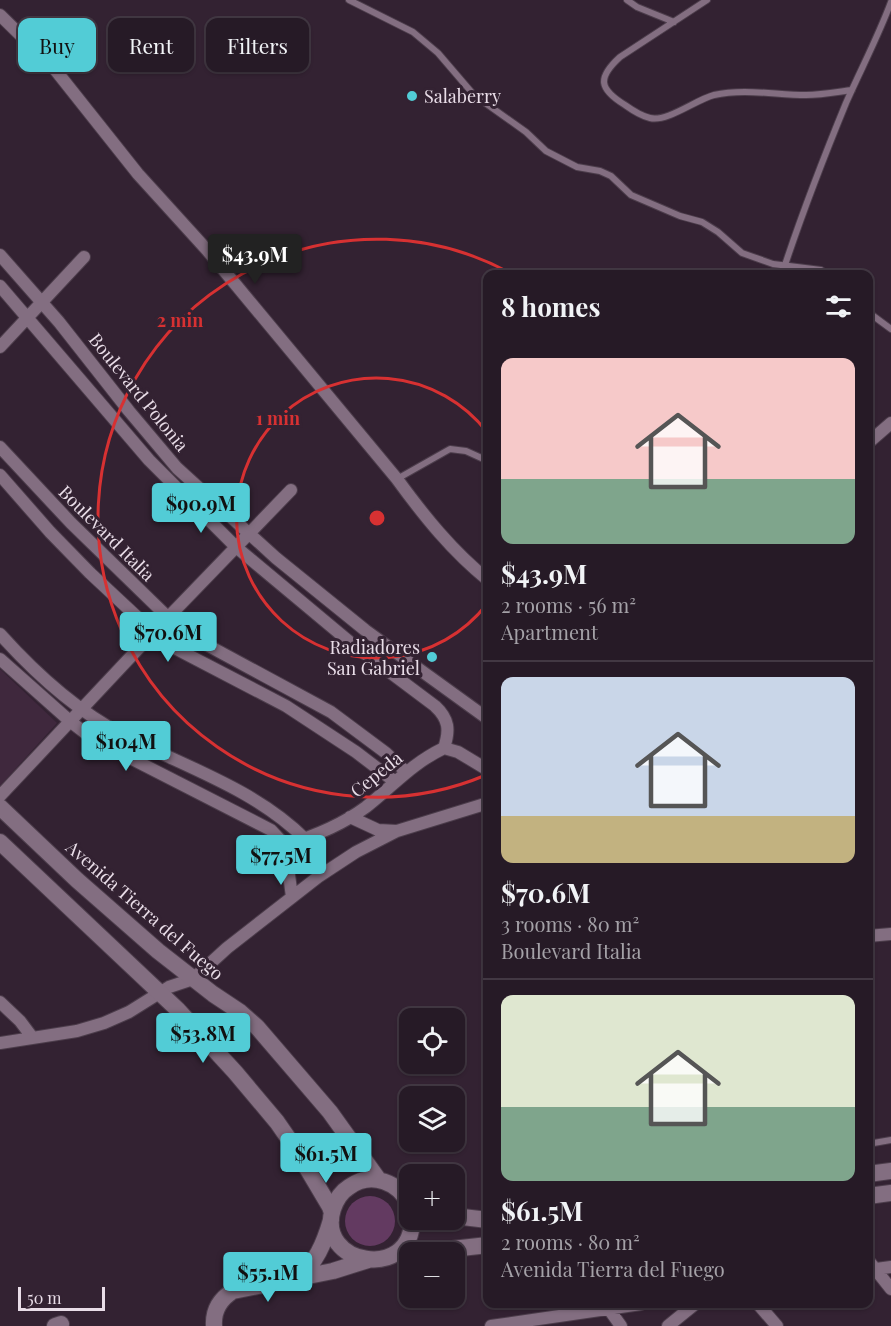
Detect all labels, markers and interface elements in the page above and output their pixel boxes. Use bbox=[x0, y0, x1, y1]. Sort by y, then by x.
chip: Buy bbox=[18, 18, 96, 72]
chip: Rent bbox=[108, 18, 194, 72]
chip: Filters bbox=[206, 18, 309, 72]
place label: Salaberry bbox=[424, 84, 501, 108]
marker: Salaberry bbox=[405, 89, 419, 103]
pin: $43.9M bbox=[206, 234, 304, 285]
text: $43.9M bbox=[222, 240, 288, 267]
text: 8 homes bbox=[501, 289, 600, 324]
icon: filters bbox=[822, 290, 855, 323]
text: 2 min bbox=[157, 308, 203, 332]
street label: Boulevard Polonia bbox=[84, 328, 194, 456]
icon: home bbox=[624, 397, 732, 505]
text: 1 min bbox=[256, 406, 300, 430]
street label: Boulevard Italia bbox=[54, 480, 160, 586]
pin: $90.9M bbox=[152, 483, 250, 534]
text: $90.9M bbox=[166, 489, 236, 516]
centre of rings bbox=[367, 508, 387, 528]
text: $43.9M bbox=[501, 556, 587, 591]
text: 2 rooms · 56 m² bbox=[501, 591, 636, 618]
pin: $70.6M bbox=[119, 612, 217, 663]
text: $70.6M bbox=[134, 618, 202, 645]
text: Apartment bbox=[501, 618, 598, 645]
place label: Radiadores San Gabriel bbox=[327, 635, 420, 680]
marker: Radiadores San Gabriel bbox=[425, 650, 439, 664]
icon: home bbox=[624, 716, 732, 824]
pin: $104M bbox=[84, 721, 168, 772]
text: $104M bbox=[96, 727, 156, 754]
street label: Cepeda bbox=[345, 746, 407, 802]
street label: Avenida Tierra del Fuego bbox=[60, 834, 229, 985]
pin: $77.5M bbox=[232, 835, 330, 886]
text: $77.5M bbox=[250, 841, 312, 868]
text: $70.6M bbox=[501, 875, 590, 910]
text: 3 rooms · 80 m² bbox=[501, 910, 639, 937]
text: Boulevard Italia bbox=[501, 937, 642, 964]
map controls bbox=[399, 1008, 465, 1308]
button: locate bbox=[399, 1008, 465, 1074]
pin: $53.8M bbox=[154, 1013, 252, 1064]
text: $53.8M bbox=[170, 1019, 236, 1046]
icon: home bbox=[624, 1034, 732, 1142]
button: layers bbox=[399, 1086, 465, 1152]
pin: $61.5M bbox=[277, 1133, 375, 1184]
text: $61.5M bbox=[294, 1139, 358, 1166]
button: + bbox=[399, 1164, 465, 1230]
text: $61.5M bbox=[501, 1193, 583, 1228]
text: 2 rooms · 80 m² bbox=[501, 1228, 640, 1255]
button: − bbox=[399, 1242, 465, 1308]
pin: $55.1M bbox=[219, 1252, 317, 1303]
text: Avenida Tierra del Fuego bbox=[501, 1255, 725, 1282]
text: $55.1M bbox=[237, 1258, 299, 1285]
scale bar bbox=[18, 1284, 105, 1312]
text: 50 m bbox=[27, 1287, 61, 1308]

